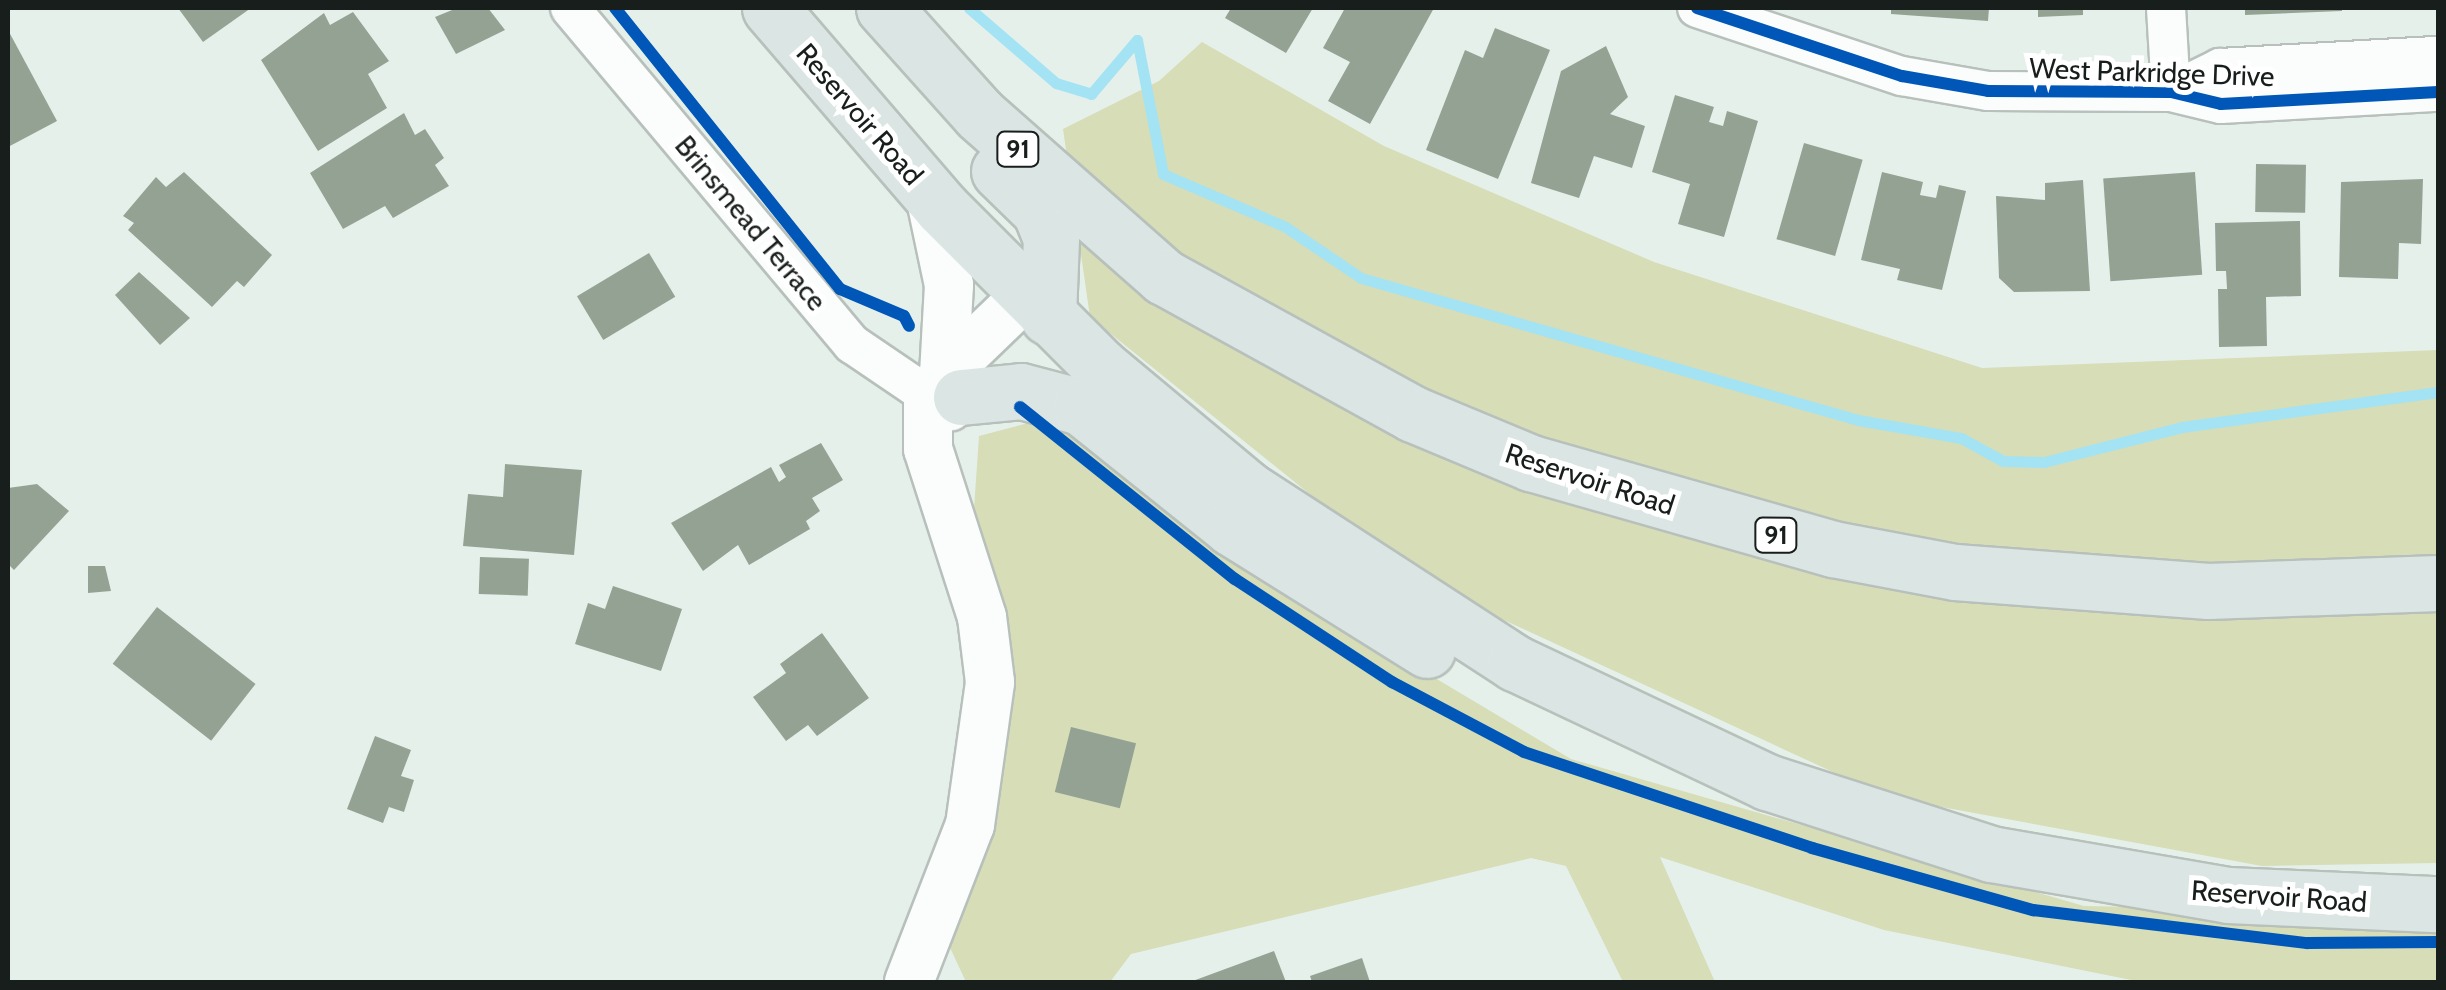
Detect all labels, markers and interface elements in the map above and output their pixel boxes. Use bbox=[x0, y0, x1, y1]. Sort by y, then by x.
street label: Reservoir Road bbox=[790, 36, 930, 192]
street label: West Parkridge Drive bbox=[2029, 51, 2275, 93]
street label: Brinsmead Terrace bbox=[668, 129, 834, 317]
road number: 91 bbox=[996, 129, 1040, 169]
street label: Reservoir Road bbox=[1501, 436, 1679, 522]
road number: 91 bbox=[1754, 515, 1798, 555]
street label: Reservoir Road bbox=[2190, 873, 2368, 919]

